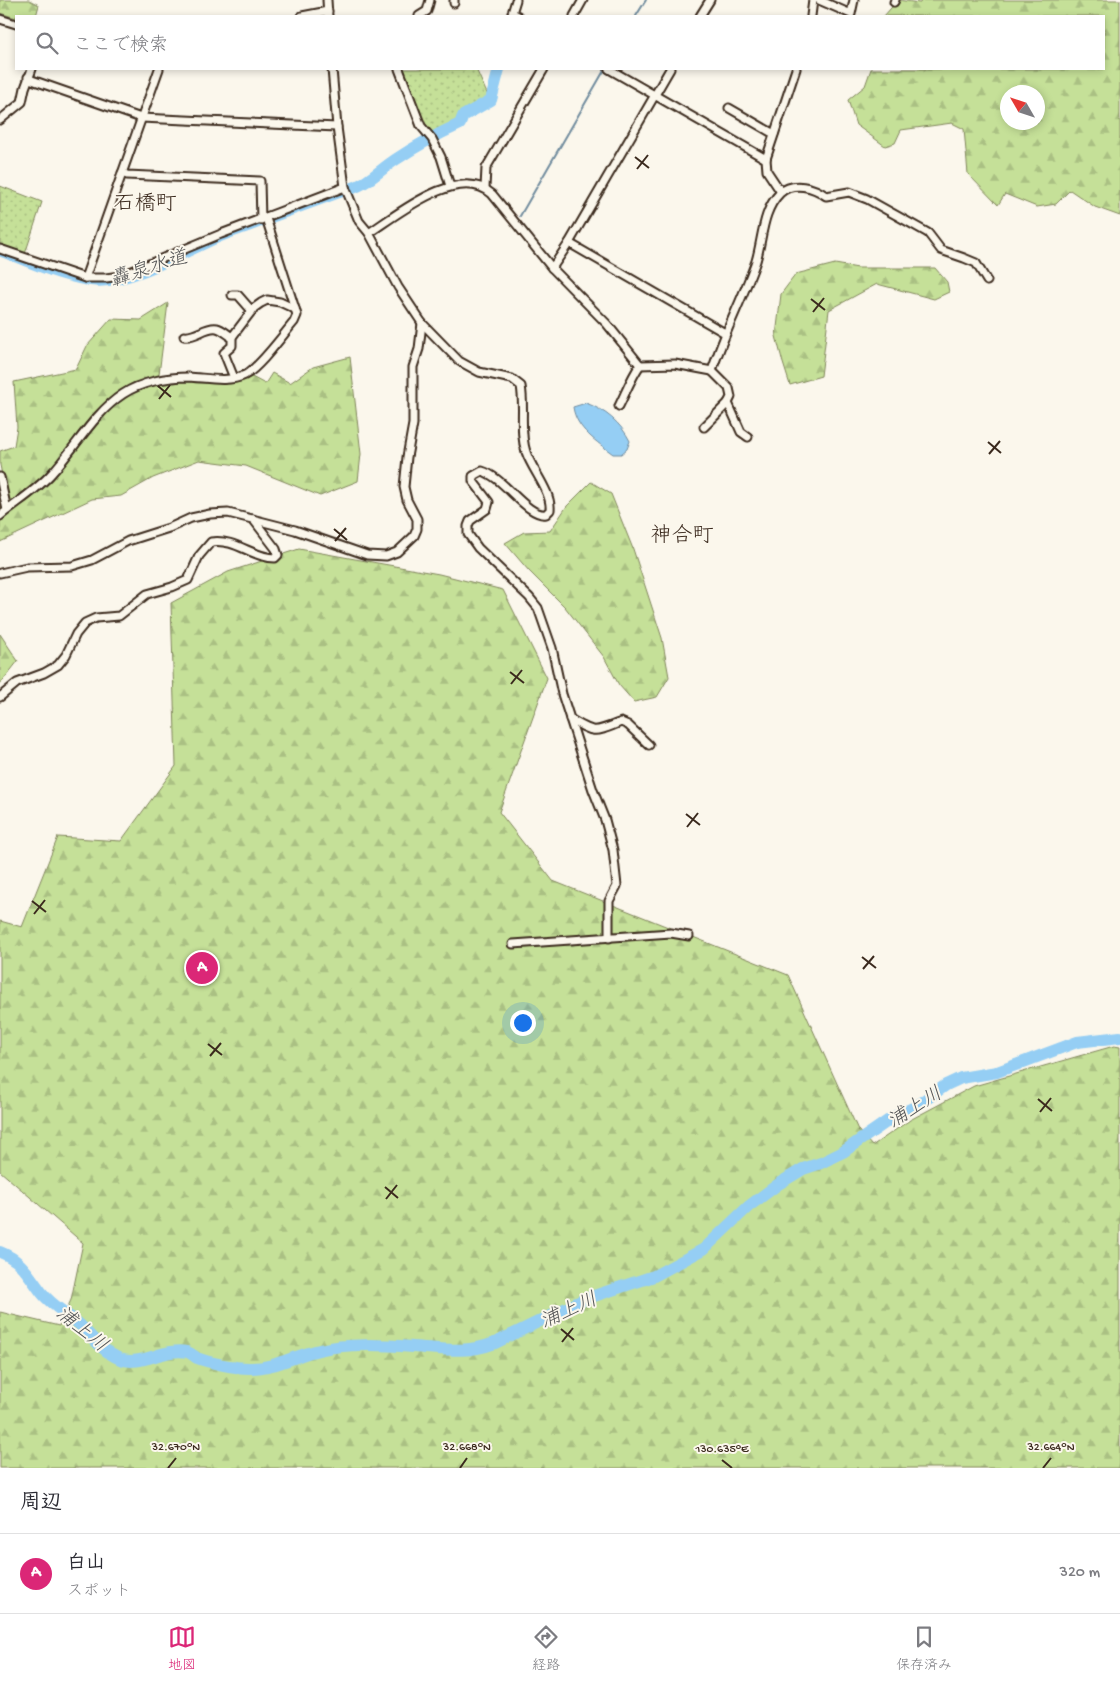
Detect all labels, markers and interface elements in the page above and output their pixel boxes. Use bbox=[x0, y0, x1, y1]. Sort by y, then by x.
search box bbox=[15, 15, 1105, 70]
icon: search bbox=[33, 29, 61, 57]
text: ここで検索 bbox=[73, 35, 168, 58]
north arrow bbox=[1000, 85, 1045, 130]
district label: 石橋町 bbox=[114, 192, 177, 218]
water label: 轟泉水道 bbox=[107, 245, 193, 294]
district label: 神合町 bbox=[651, 524, 714, 550]
pin: A bbox=[186, 949, 218, 987]
your location bbox=[510, 1010, 536, 1036]
water label: 浦上川 bbox=[884, 1082, 947, 1135]
water label: 浦上川 bbox=[537, 1289, 602, 1335]
water label: 浦上川 bbox=[50, 1302, 112, 1359]
text: 32.670°N bbox=[151, 1441, 200, 1455]
text: 32.668°N bbox=[442, 1441, 491, 1455]
text: 32.664°N bbox=[1027, 1441, 1075, 1455]
text: 130.635°E bbox=[694, 1443, 749, 1457]
text: 周辺 bbox=[20, 1492, 62, 1517]
text: 白山 bbox=[67, 1553, 105, 1576]
text: A bbox=[31, 1564, 41, 1583]
text: 320 m bbox=[1060, 1564, 1100, 1583]
text: スポット bbox=[67, 1583, 131, 1602]
tab: 地図 bbox=[168, 1623, 196, 1675]
tab: 経路 bbox=[532, 1623, 560, 1675]
tab: 保存済み bbox=[896, 1623, 952, 1675]

